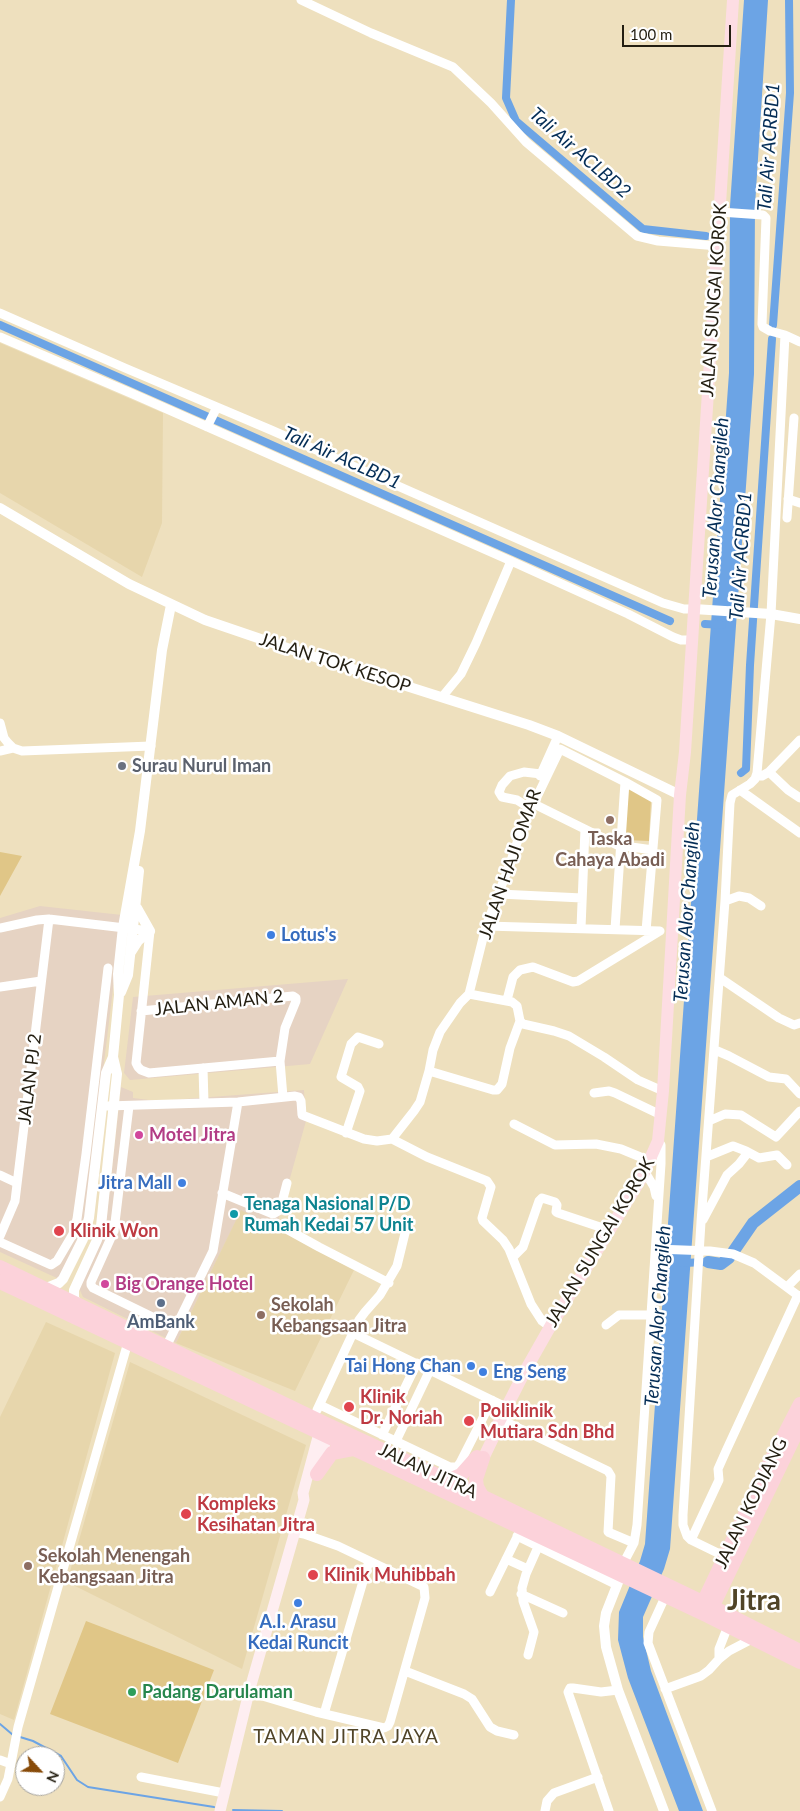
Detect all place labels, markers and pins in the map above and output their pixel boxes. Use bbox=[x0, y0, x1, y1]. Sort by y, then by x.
place label: Surau Nurul Iman bbox=[132, 755, 271, 777]
marker: Surau Nurul Iman bbox=[116, 760, 128, 772]
marker: Taska Cahaya Abadi bbox=[604, 814, 616, 826]
place label: Taska Cahaya Abadi bbox=[555, 828, 665, 871]
place label: Lotus's bbox=[281, 924, 336, 946]
marker: Lotus's bbox=[265, 929, 277, 941]
place label: Motel Jitra bbox=[149, 1124, 236, 1146]
marker: Motel Jitra bbox=[133, 1129, 145, 1141]
place label: Jitra Mall bbox=[98, 1172, 172, 1194]
marker: Jitra Mall bbox=[176, 1177, 188, 1189]
place label: Tenaga Nasional P/D Rumah Kedai 57 Unit bbox=[244, 1193, 413, 1236]
marker: Tenaga Nasional P/D Rumah Kedai 57 Unit bbox=[228, 1208, 240, 1220]
place label: Klinik Won bbox=[70, 1220, 158, 1242]
marker: Klinik Won bbox=[52, 1224, 66, 1238]
place label: Big Orange Hotel bbox=[115, 1273, 253, 1295]
marker: Big Orange Hotel bbox=[99, 1278, 111, 1290]
place label: Sekolah Kebangsaan Jitra bbox=[271, 1294, 407, 1336]
marker: AmBank bbox=[155, 1297, 167, 1309]
marker: Sekolah Kebangsaan Jitra bbox=[255, 1309, 267, 1321]
place label: AmBank bbox=[127, 1311, 195, 1333]
place label: Tai Hong Chan bbox=[345, 1355, 461, 1377]
marker: Tai Hong Chan bbox=[465, 1360, 477, 1372]
place label: Eng Seng bbox=[493, 1361, 566, 1383]
marker: Eng Seng bbox=[477, 1366, 489, 1378]
place label: Klinik Dr. Noriah bbox=[360, 1386, 443, 1428]
marker: Klinik Dr. Noriah bbox=[342, 1400, 356, 1414]
place label: Poliklinik Mutiara Sdn Bhd bbox=[480, 1400, 614, 1442]
marker: Poliklinik Mutiara Sdn Bhd bbox=[462, 1414, 476, 1428]
place label: Kompleks Kesihatan Jitra bbox=[197, 1493, 315, 1536]
marker: Kompleks Kesihatan Jitra bbox=[179, 1507, 193, 1521]
place label: Sekolah Menengah Kebangsaan Jitra bbox=[38, 1545, 190, 1588]
marker: Sekolah Menengah Kebangsaan Jitra bbox=[22, 1560, 34, 1572]
place label: Klinik Muhibbah bbox=[324, 1564, 456, 1586]
marker: Klinik Muhibbah bbox=[306, 1568, 320, 1582]
marker: A.I. Arasu Kedai Runcit bbox=[292, 1597, 304, 1609]
place label: A.I. Arasu Kedai Runcit bbox=[247, 1611, 349, 1654]
place label: Padang Darulaman bbox=[142, 1681, 293, 1703]
marker: Padang Darulaman bbox=[126, 1686, 138, 1698]

